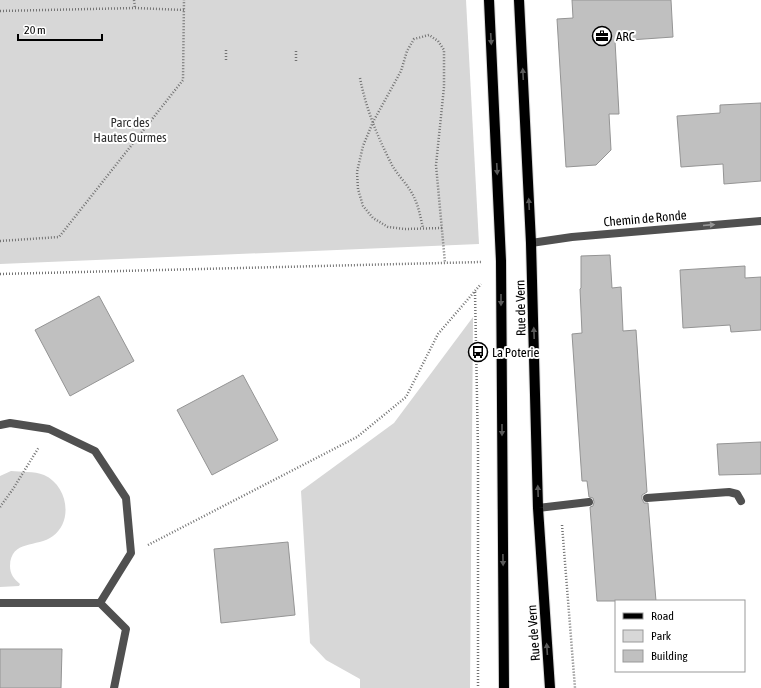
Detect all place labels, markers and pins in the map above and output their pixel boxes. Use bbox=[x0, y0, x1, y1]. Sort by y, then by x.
office icon: ARC bbox=[591, 25, 613, 47]
place label: ARC bbox=[616, 29, 635, 44]
bus stop icon: La Poterie bbox=[467, 341, 489, 363]
place label: La Poterie bbox=[492, 345, 540, 360]

